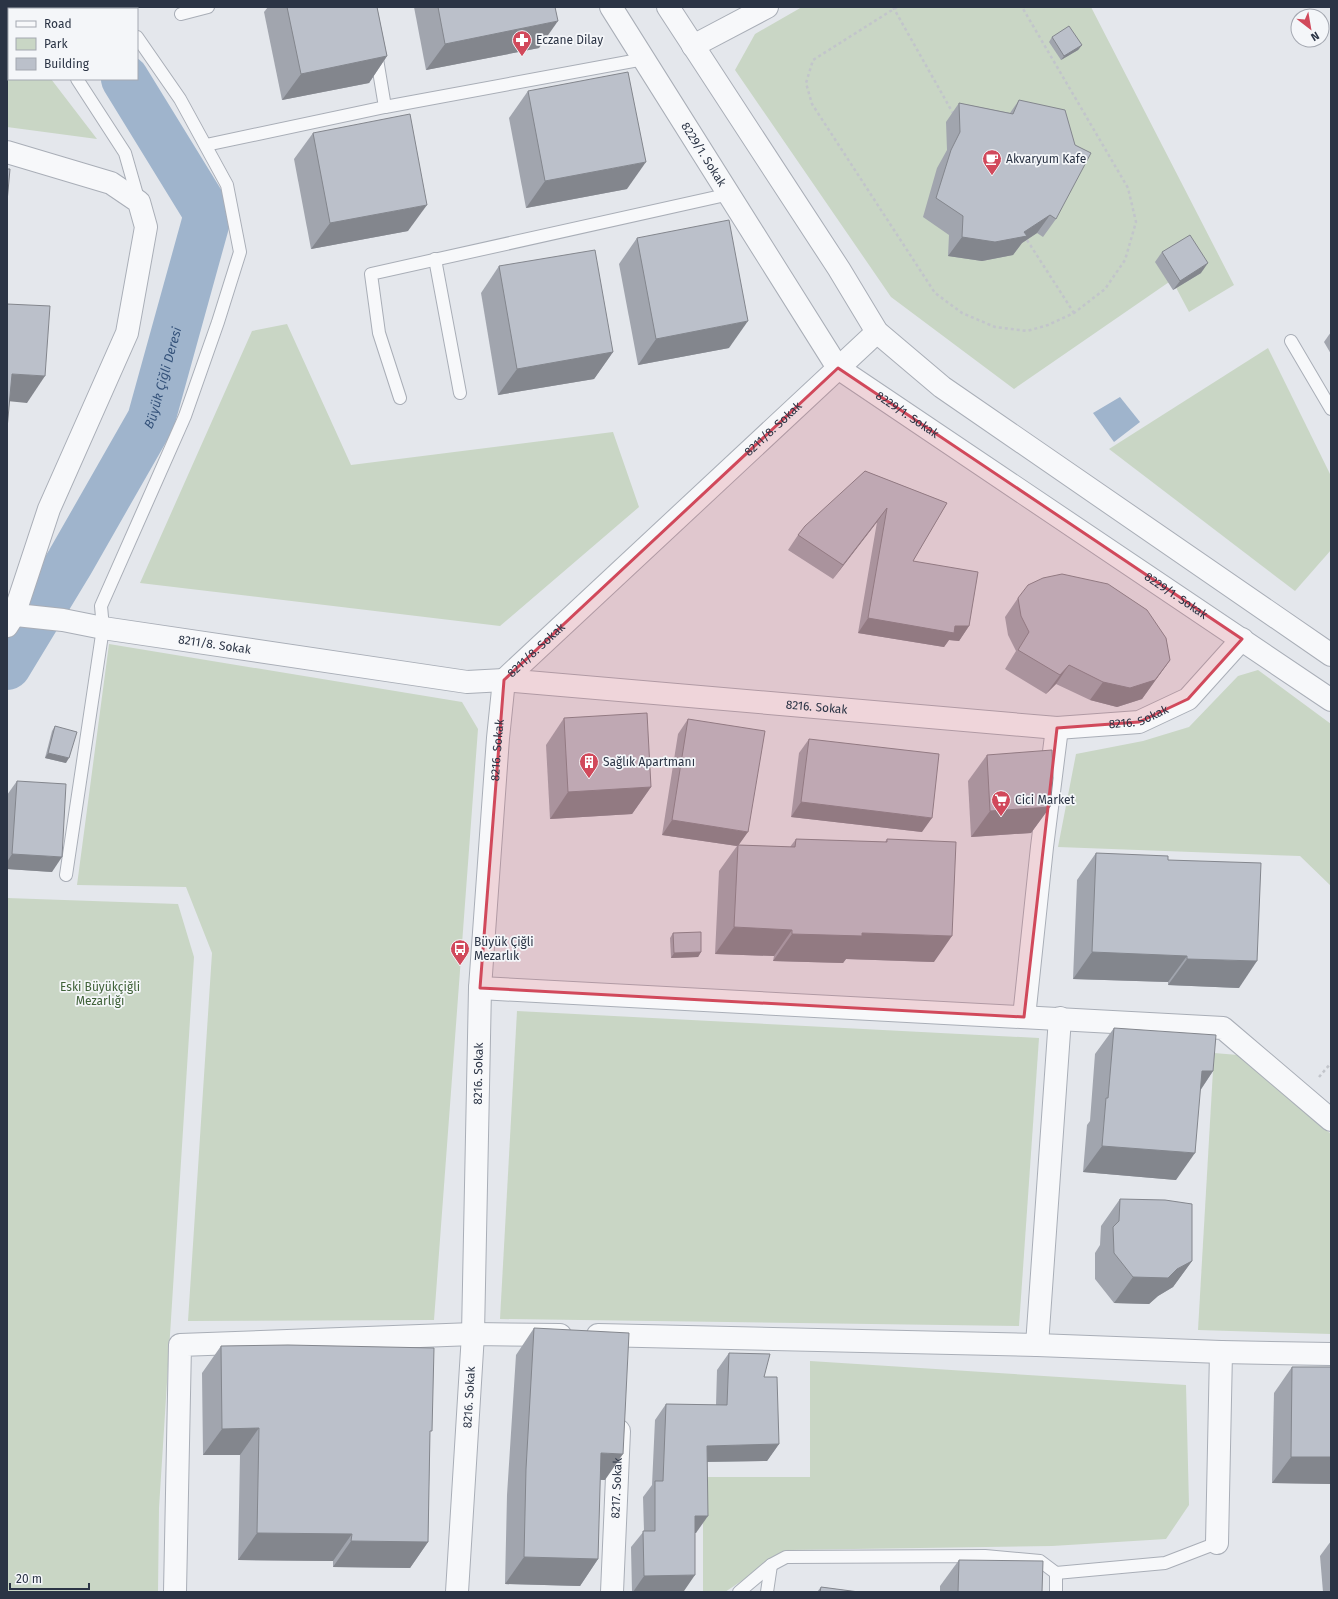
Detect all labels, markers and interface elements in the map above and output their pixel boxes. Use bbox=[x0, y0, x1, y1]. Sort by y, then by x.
legend bbox=[8, 8, 138, 80]
north arrow bbox=[1290, 8, 1330, 48]
text: Road bbox=[44, 17, 72, 31]
pharmacy icon: Eczane Dilay bbox=[511, 29, 533, 57]
text: N bbox=[1308, 29, 1321, 44]
place label: Eczane Dilay bbox=[536, 33, 603, 47]
text: Park bbox=[44, 37, 68, 51]
text: Building bbox=[44, 57, 90, 71]
street label: 8229/1. Sokak bbox=[678, 120, 729, 190]
cafe icon: Akvaryum Kafe bbox=[981, 148, 1003, 176]
place label: Akvaryum Kafe bbox=[1006, 152, 1086, 166]
water label: Büyük Çiğli Deresi bbox=[140, 325, 184, 431]
street label: 8229/1. Sokak bbox=[873, 388, 942, 441]
street label: 8211/8. Sokak bbox=[742, 398, 805, 459]
street label: 8229/1. Sokak bbox=[1142, 569, 1211, 622]
street label: 8211/8. Sokak bbox=[505, 619, 568, 680]
street label: 8211/8. Sokak bbox=[177, 632, 253, 657]
street label: 8216. Sokak bbox=[785, 697, 849, 717]
street label: 8216. Sokak bbox=[1108, 702, 1171, 731]
street label: 8216. Sokak bbox=[488, 718, 507, 782]
building icon: Sağlık Apartmanı bbox=[578, 751, 600, 779]
place label: Sağlık Apartmanı bbox=[603, 755, 695, 769]
supermarket icon: Cici Market bbox=[990, 789, 1012, 817]
place label: Cici Market bbox=[1015, 793, 1075, 807]
place label: Büyük Çiğli Mezarlık bbox=[474, 935, 534, 963]
bus stop icon: Büyük Çiğli Mezarlık bbox=[449, 938, 471, 966]
park label: Eski Büyükçiğli Mezarlığı bbox=[60, 980, 140, 1008]
street label: 8216. Sokak bbox=[471, 1042, 486, 1105]
street label: 8216. Sokak bbox=[460, 1365, 478, 1429]
street label: 8217. Sokak bbox=[608, 1456, 625, 1519]
scale bar bbox=[10, 1565, 89, 1591]
text: 20 m bbox=[16, 1572, 42, 1586]

